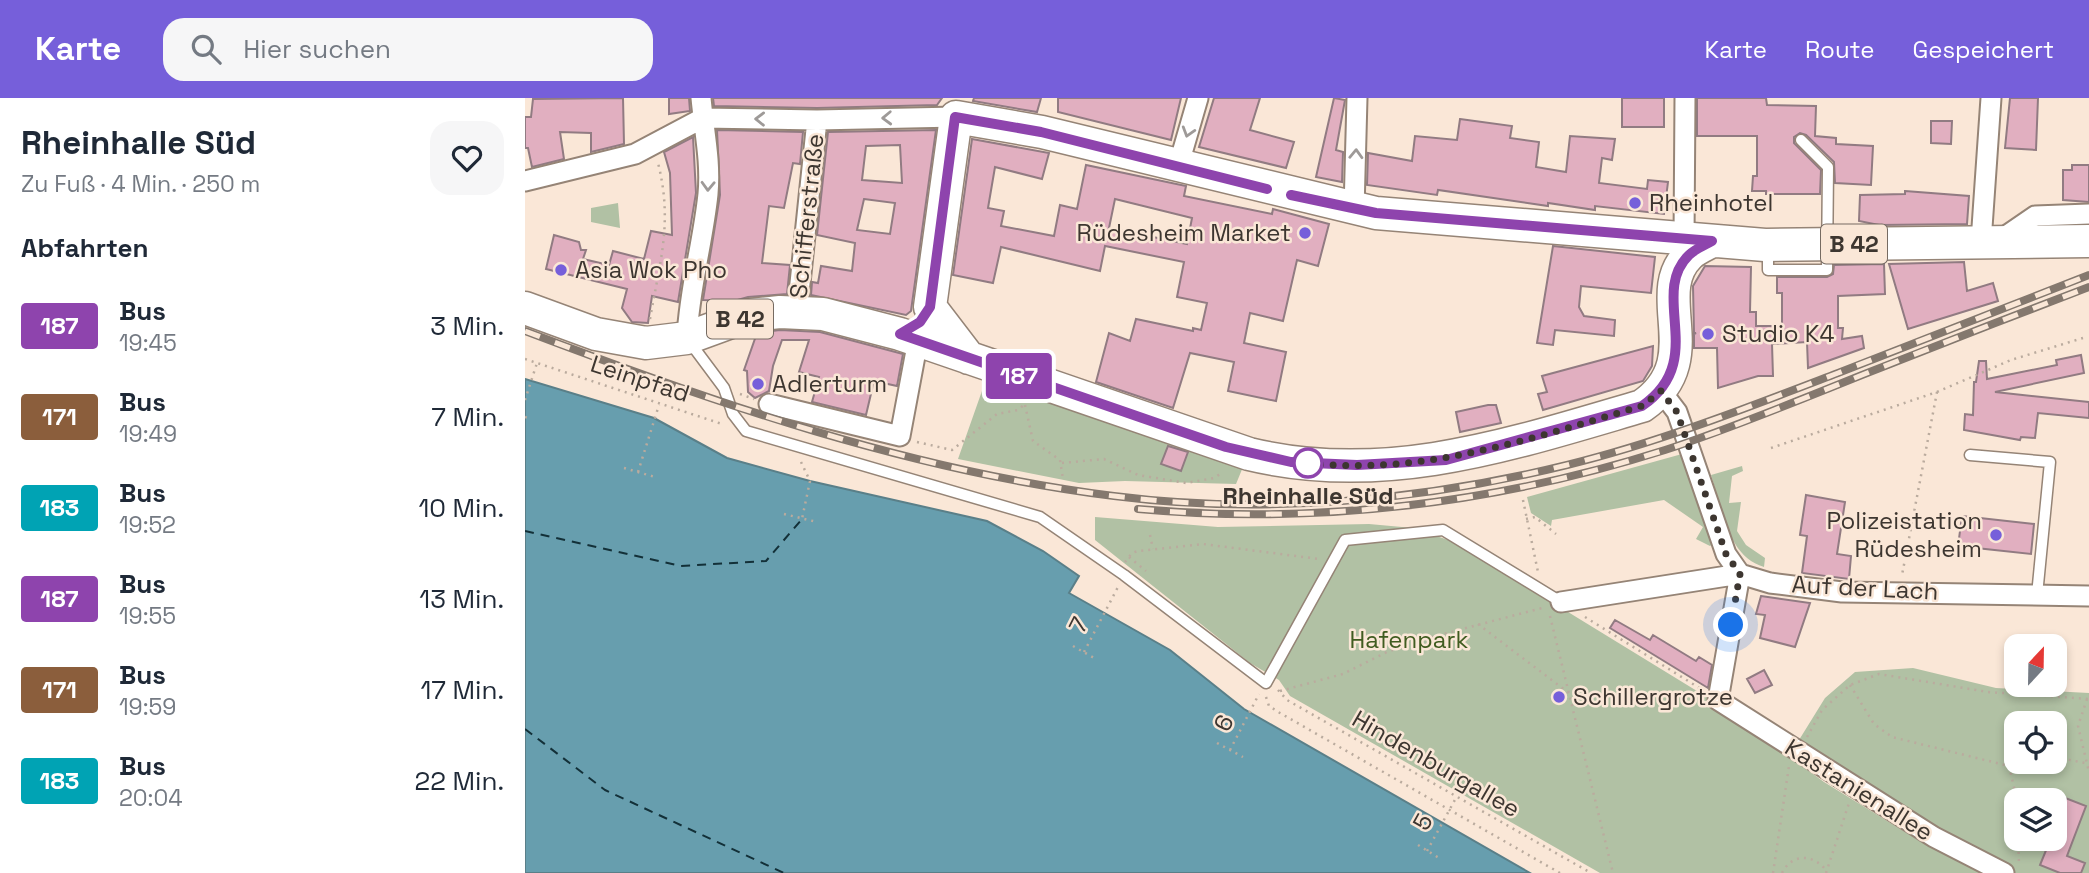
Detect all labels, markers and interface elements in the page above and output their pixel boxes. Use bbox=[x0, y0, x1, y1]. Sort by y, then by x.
search box bbox=[163, 18, 653, 81]
text: Karte bbox=[35, 28, 121, 70]
icon: search bbox=[187, 30, 225, 68]
text: Hier suchen bbox=[243, 32, 391, 66]
text: Karte bbox=[1705, 34, 1767, 65]
text: Route bbox=[1805, 34, 1874, 65]
text: Gespeichert bbox=[1912, 34, 2054, 65]
one-way arrow bbox=[754, 111, 765, 127]
one-way arrow bbox=[882, 111, 893, 126]
button: heart bbox=[430, 121, 504, 195]
text: Rheinhalle Süd bbox=[21, 122, 256, 164]
one-way arrow bbox=[1181, 126, 1196, 138]
street label: Schifferstraße bbox=[782, 132, 831, 300]
one-way arrow bbox=[1348, 148, 1363, 159]
text: Zu Fuß · 4 Min. · 250 m bbox=[21, 169, 260, 199]
one-way arrow bbox=[700, 180, 715, 191]
place label: Rheinhotel bbox=[1649, 187, 1773, 218]
marker: Rheinhotel bbox=[1627, 195, 1643, 211]
place label: Rüdesheim Market bbox=[1077, 217, 1291, 248]
marker: Rüdesheim Market bbox=[1297, 225, 1313, 241]
road number: B 42 bbox=[1821, 225, 1887, 264]
text: Abfahrten bbox=[21, 231, 149, 265]
place label: Asia Wok Pho bbox=[575, 254, 727, 285]
marker: Asia Wok Pho bbox=[553, 262, 569, 278]
text: Bus bbox=[119, 294, 166, 328]
road number: B 42 bbox=[707, 300, 773, 339]
text: 3 Min. bbox=[430, 309, 504, 343]
text: 187 bbox=[40, 310, 79, 341]
place label: Studio K4 bbox=[1722, 318, 1834, 349]
marker: Studio K4 bbox=[1700, 326, 1716, 342]
text: 19:45 bbox=[119, 328, 177, 358]
street label: Leinpfad bbox=[587, 348, 694, 409]
line badge: 187 bbox=[979, 353, 1059, 399]
text: 187 bbox=[1000, 360, 1038, 391]
place label: Adlerturm bbox=[772, 368, 887, 399]
marker: Adlerturm bbox=[750, 376, 766, 392]
text: Bus bbox=[119, 385, 166, 419]
text: 7 Min. bbox=[431, 400, 504, 434]
text: 171 bbox=[42, 401, 77, 432]
text: 19:49 bbox=[119, 419, 177, 449]
marker: Rheinhalle Süd bbox=[1293, 448, 1323, 478]
text: Bus bbox=[119, 476, 166, 510]
place label: Rheinhalle Süd bbox=[1223, 480, 1393, 511]
text: 10 Min. bbox=[418, 491, 504, 525]
text: 183 bbox=[40, 492, 79, 523]
place label: Polizeistation Rüdesheim bbox=[1826, 505, 1982, 564]
text: 19:52 bbox=[119, 510, 176, 540]
marker: Polizeistation Rüdesheim bbox=[1988, 527, 2004, 543]
text: Bus bbox=[119, 567, 166, 601]
street label: Auf der Lach bbox=[1791, 568, 1939, 607]
text: 13 Min. bbox=[419, 582, 504, 616]
text: 187 bbox=[40, 583, 79, 614]
text: 19:55 bbox=[119, 601, 176, 631]
your location bbox=[1713, 607, 1748, 642]
street label: 7 bbox=[1062, 612, 1095, 638]
park label: Hafenpark bbox=[1350, 624, 1469, 655]
north arrow bbox=[2004, 634, 2067, 696]
map controls bbox=[2004, 634, 2067, 851]
text: Bus bbox=[119, 658, 166, 692]
text: 17 Min. bbox=[420, 673, 504, 707]
text: 171 bbox=[42, 674, 77, 705]
place label: Schillergrotze bbox=[1573, 681, 1733, 712]
marker: Schillergrotze bbox=[1551, 689, 1567, 705]
text: 19:59 bbox=[119, 692, 176, 722]
street label: Hindenburgallee bbox=[1347, 703, 1526, 824]
street label: 6 bbox=[1206, 709, 1241, 736]
button: locate bbox=[2004, 711, 2067, 774]
street label: Kastanienallee bbox=[1779, 732, 1939, 847]
text: Bus bbox=[119, 749, 166, 783]
text: 22 Min. bbox=[415, 764, 504, 798]
text: 183 bbox=[40, 765, 79, 796]
text: 20:04 bbox=[119, 783, 183, 813]
button: layers bbox=[2004, 788, 2067, 851]
street label: 5 bbox=[1406, 808, 1440, 836]

